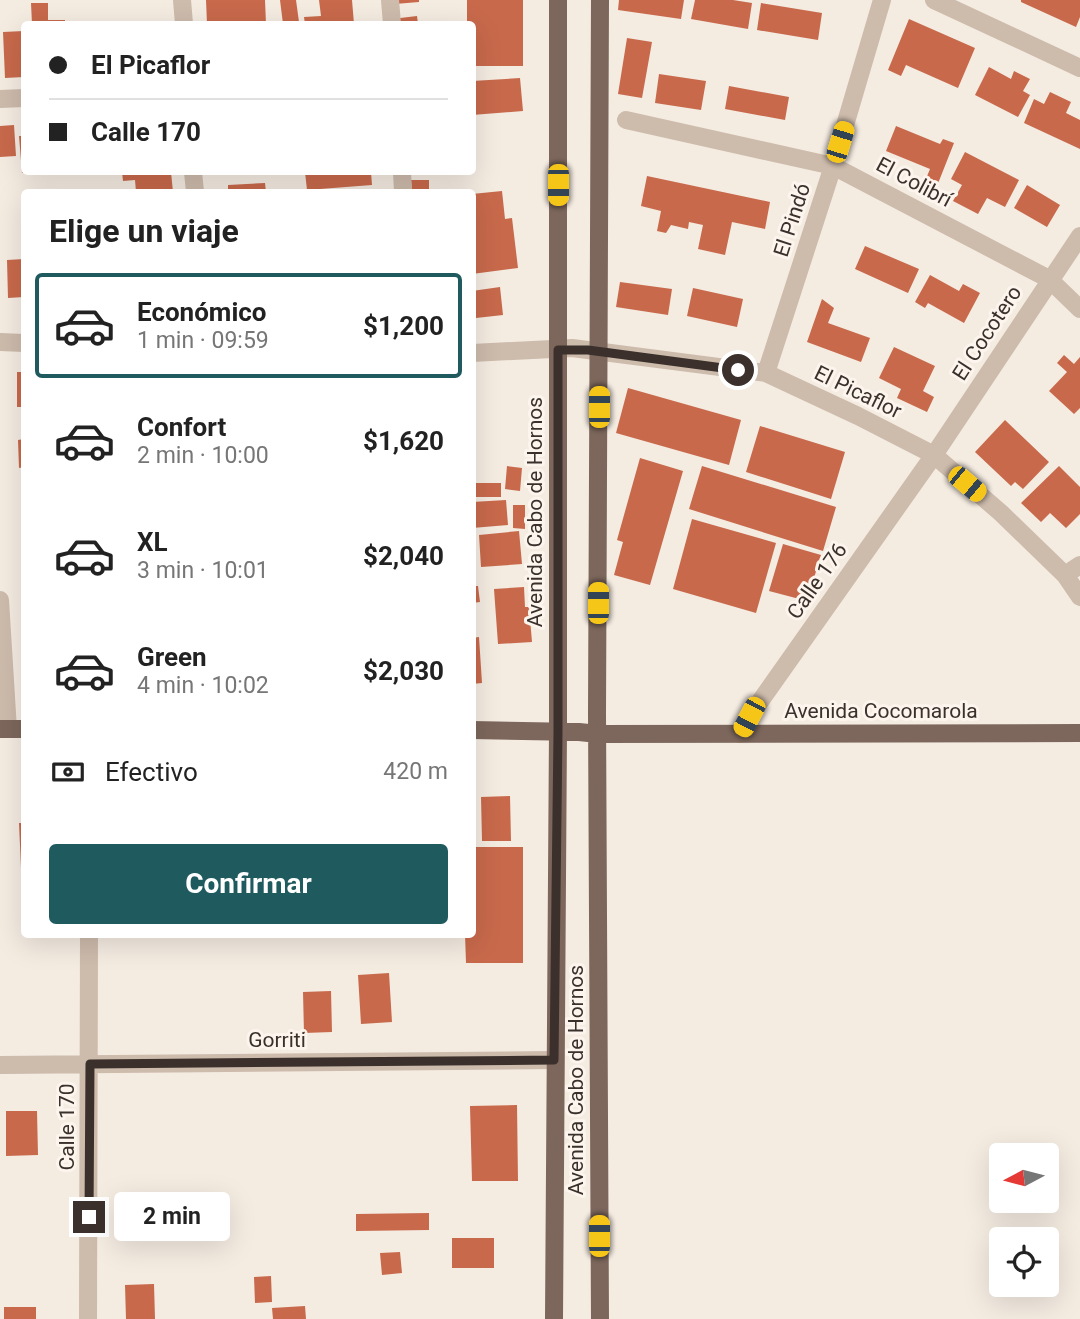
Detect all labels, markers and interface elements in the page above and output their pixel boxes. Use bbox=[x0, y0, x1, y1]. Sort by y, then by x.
text: El Picaflor bbox=[91, 50, 210, 80]
text: Calle 170 bbox=[91, 117, 201, 147]
car bbox=[824, 119, 857, 165]
street label: El Colibrí bbox=[872, 152, 957, 212]
car bbox=[548, 164, 569, 206]
street label: El Pindó bbox=[769, 180, 815, 260]
text: Elige un viaje bbox=[49, 212, 239, 250]
street label: El Cocotero bbox=[948, 281, 1026, 385]
icon: car bbox=[53, 294, 116, 357]
text: Económico bbox=[137, 297, 266, 327]
text: $1,200 bbox=[363, 311, 444, 341]
text: 1 min · 09:59 bbox=[137, 327, 269, 354]
route start bbox=[722, 354, 754, 386]
street label: El Picaflor bbox=[810, 361, 906, 423]
car bbox=[589, 386, 610, 428]
street label: Avenida Cabo de Hornos bbox=[523, 397, 547, 627]
icon: car bbox=[53, 409, 116, 472]
text: Confort bbox=[137, 412, 226, 442]
text: $1,620 bbox=[363, 426, 444, 456]
text: 2 min · 10:00 bbox=[137, 442, 269, 469]
car bbox=[945, 462, 990, 506]
icon: car bbox=[53, 524, 116, 587]
text: XL bbox=[137, 527, 168, 557]
street label: Calle 176 bbox=[782, 538, 852, 624]
text: $2,040 bbox=[363, 541, 444, 571]
text: 3 min · 10:01 bbox=[137, 557, 269, 584]
car bbox=[588, 582, 609, 624]
icon: car bbox=[53, 639, 116, 702]
text: Green bbox=[137, 642, 207, 672]
text: $2,030 bbox=[363, 656, 444, 686]
text: 4 min · 10:02 bbox=[137, 672, 269, 699]
car bbox=[730, 694, 769, 740]
street label: Avenida Cocomarola bbox=[784, 699, 978, 723]
icon: cash bbox=[49, 753, 87, 791]
text: Efectivo bbox=[105, 757, 198, 787]
text: 420 m bbox=[383, 758, 448, 785]
button: Confirmar bbox=[49, 844, 448, 924]
street label: Avenida Cabo de Hornos bbox=[564, 965, 588, 1195]
street label: Gorriti bbox=[248, 1028, 306, 1052]
street label: Calle 170 bbox=[55, 1083, 79, 1171]
north arrow bbox=[989, 1143, 1059, 1213]
map controls bbox=[989, 1143, 1059, 1297]
callout: 2 min bbox=[114, 1192, 229, 1242]
route end bbox=[73, 1201, 105, 1233]
text: 2 min bbox=[143, 1203, 201, 1230]
car bbox=[589, 1215, 610, 1257]
button: locate bbox=[989, 1227, 1059, 1297]

